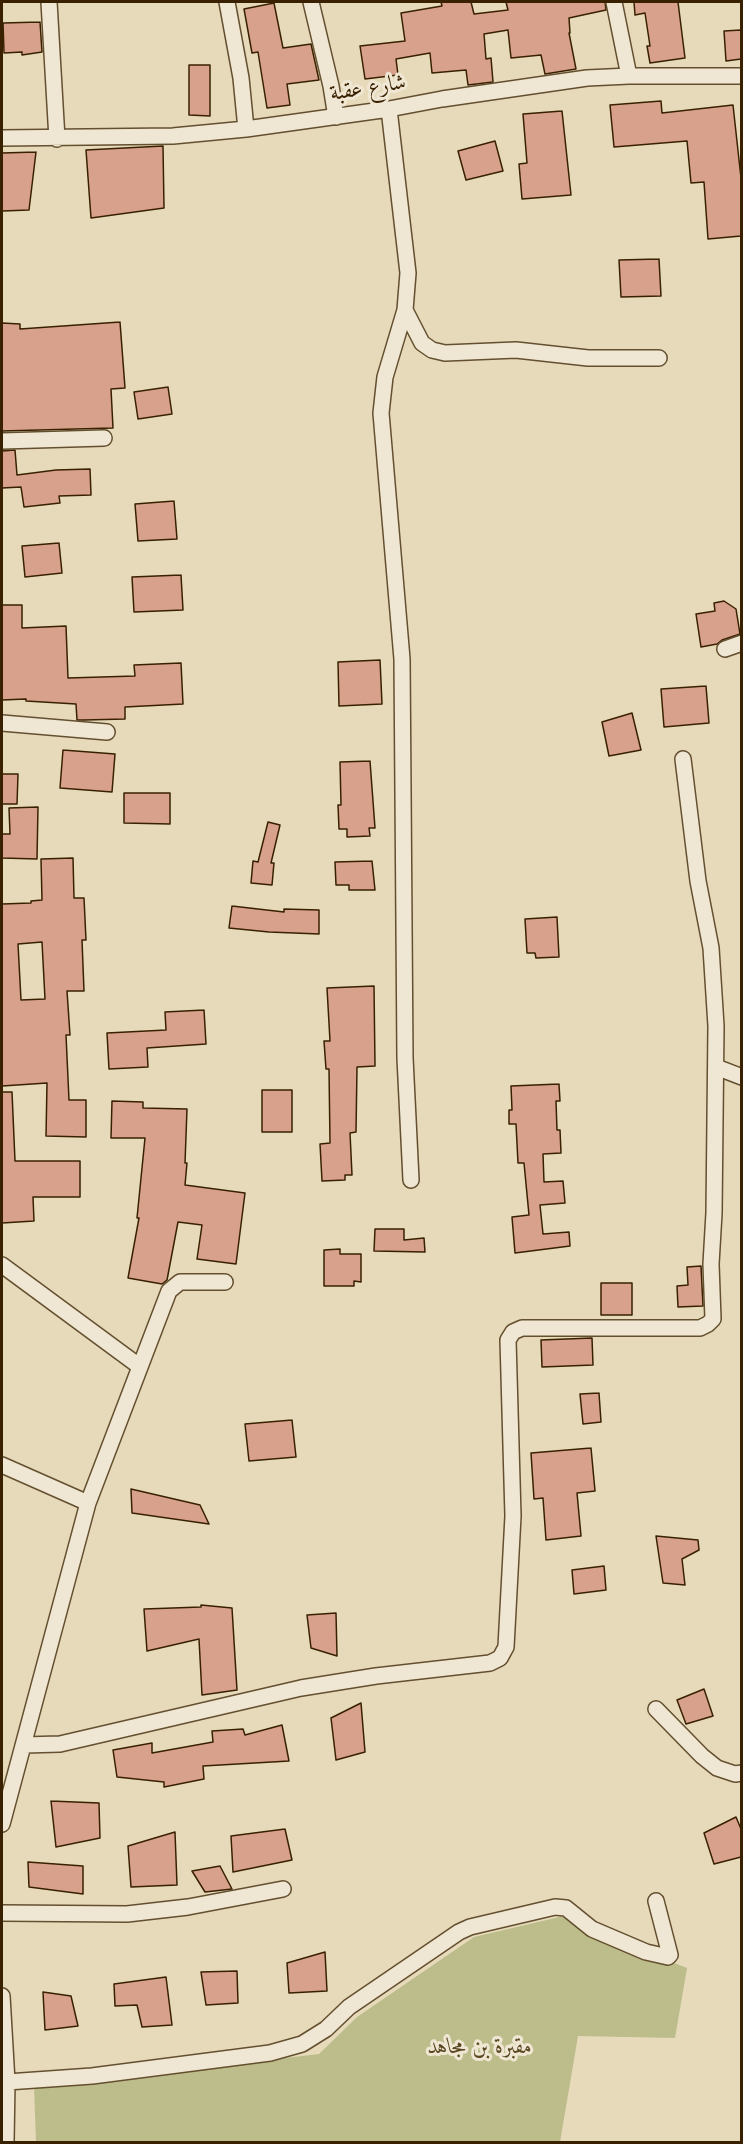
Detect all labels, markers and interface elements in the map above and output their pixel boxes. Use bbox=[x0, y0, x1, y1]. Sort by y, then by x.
street label: شارع عقبة bbox=[328, 70, 408, 108]
park label: مقبرة بن مجاهد bbox=[428, 2035, 532, 2061]

